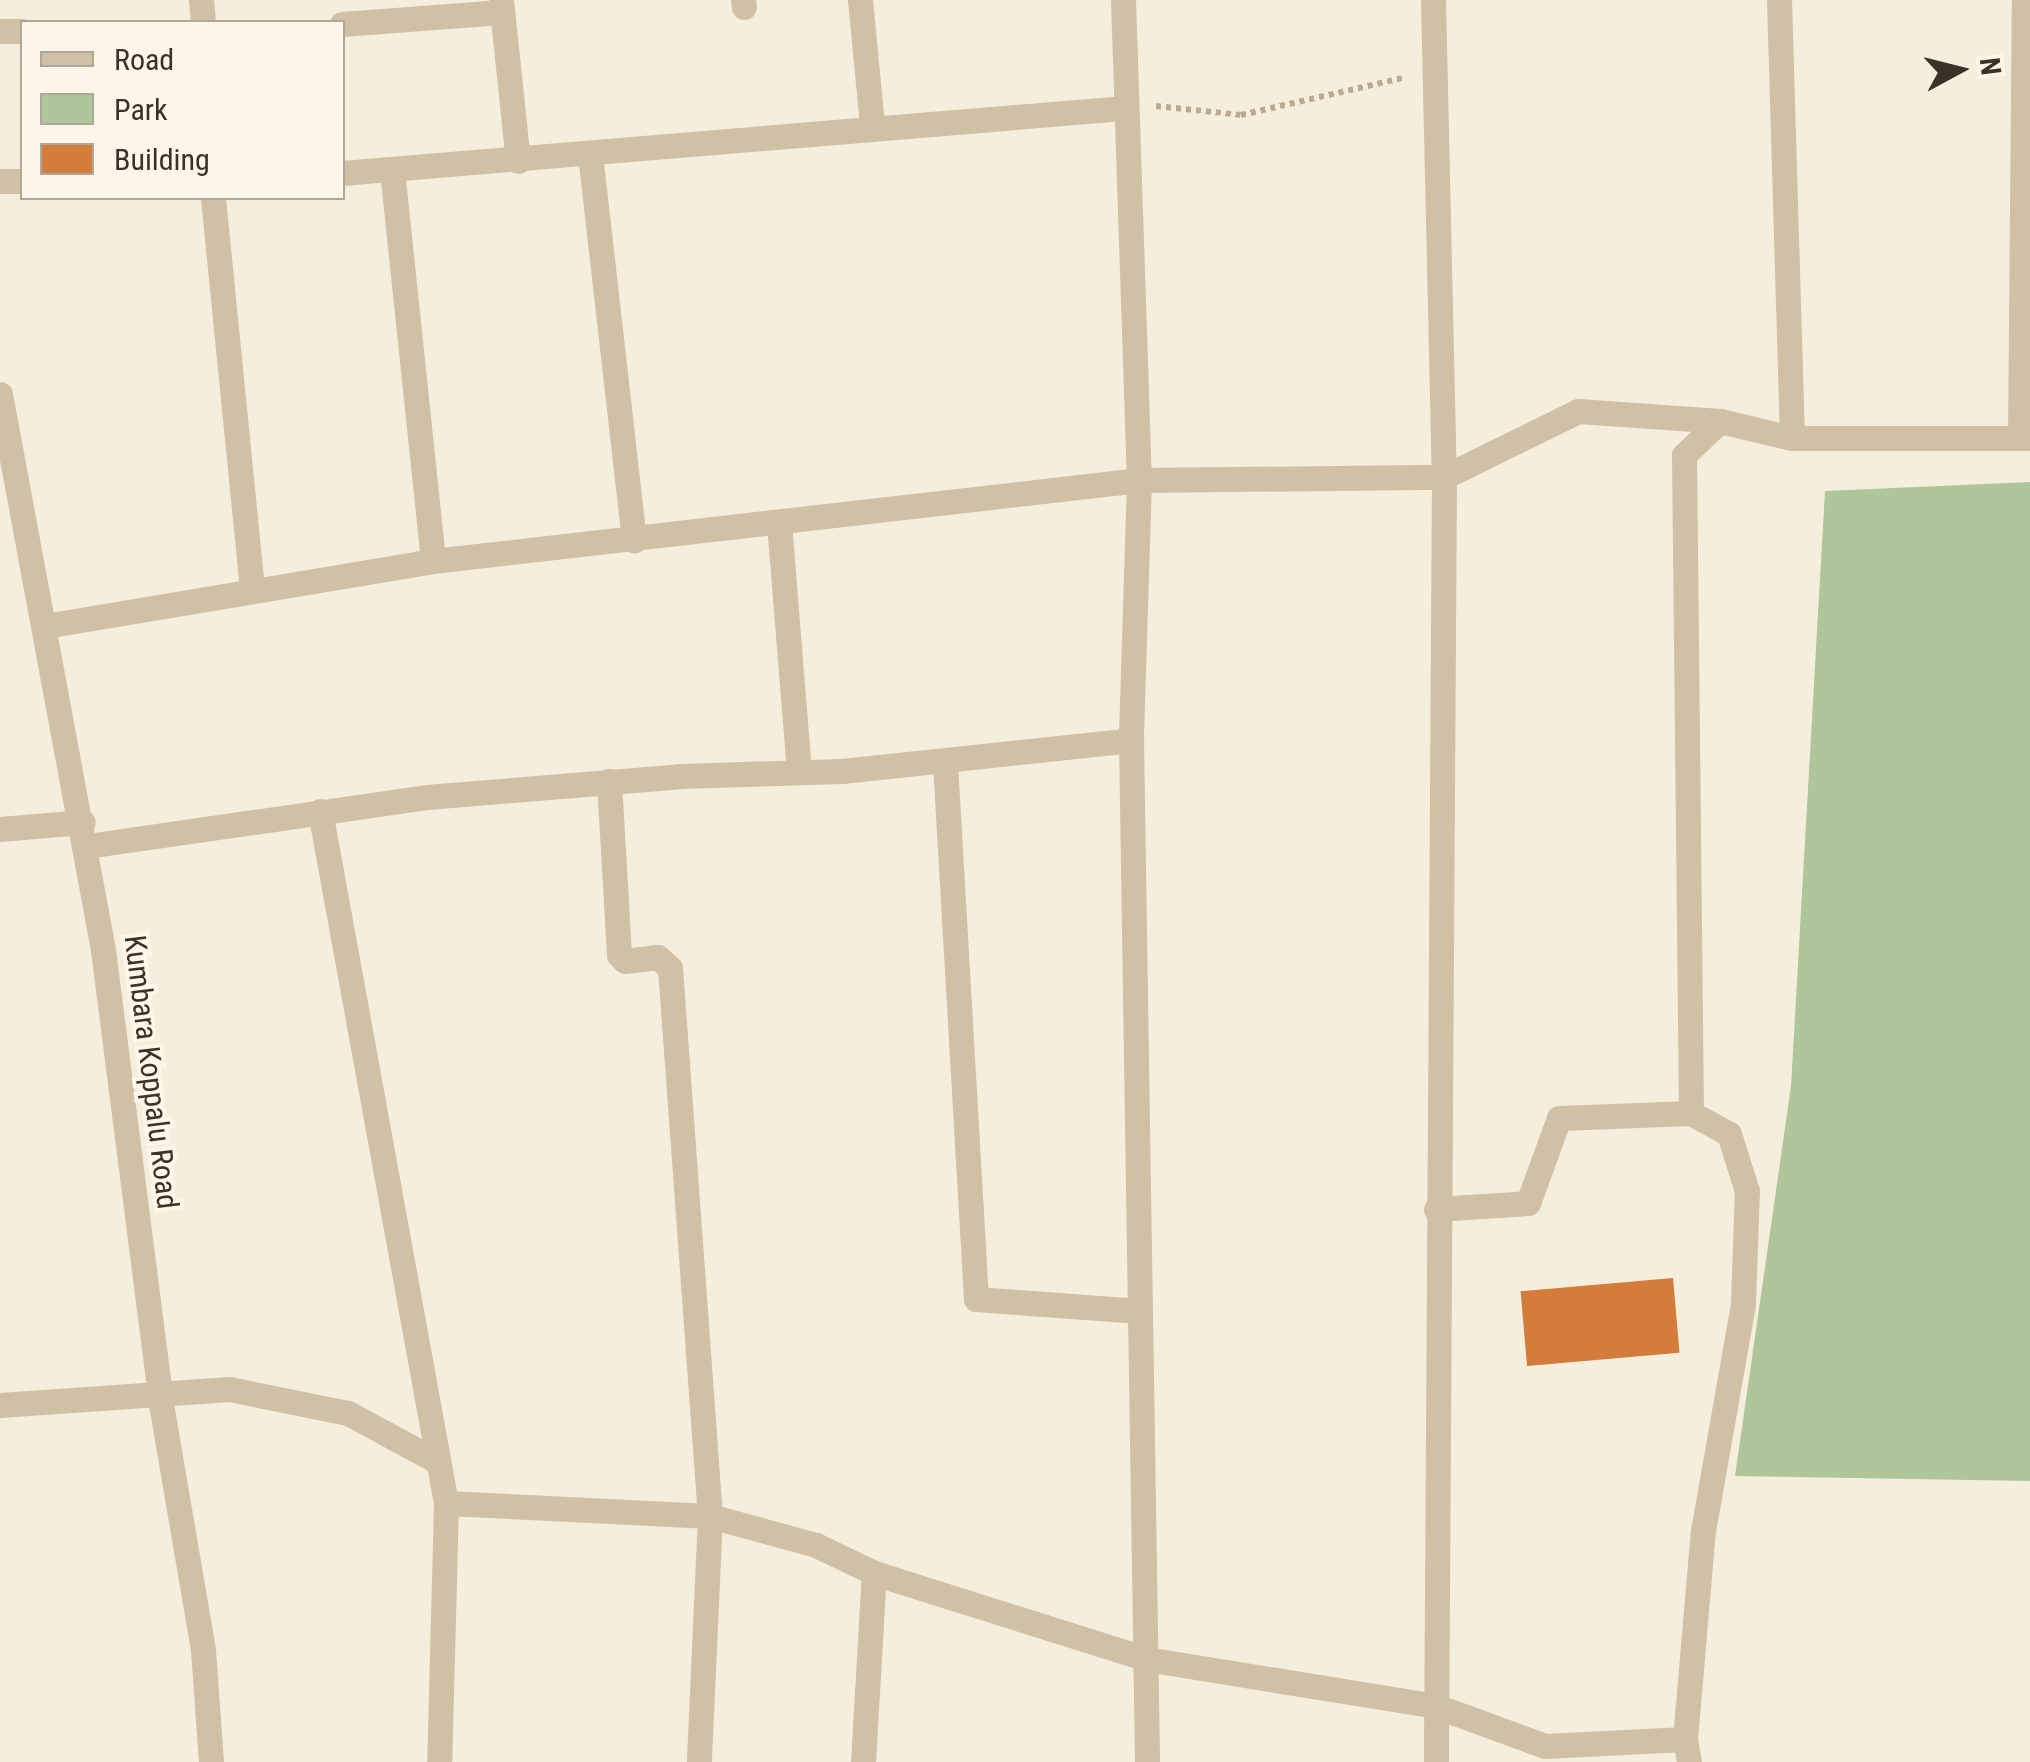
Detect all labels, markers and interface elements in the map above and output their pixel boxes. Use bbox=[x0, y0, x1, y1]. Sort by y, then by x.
legend bbox=[20, 20, 345, 200]
north arrow bbox=[1910, 20, 2010, 120]
text: Road bbox=[114, 42, 174, 77]
text: N bbox=[1973, 56, 2008, 77]
text: Park bbox=[114, 92, 168, 127]
text: Building bbox=[114, 142, 210, 177]
street label: Kumbara Koppalu Road bbox=[116, 933, 186, 1211]

